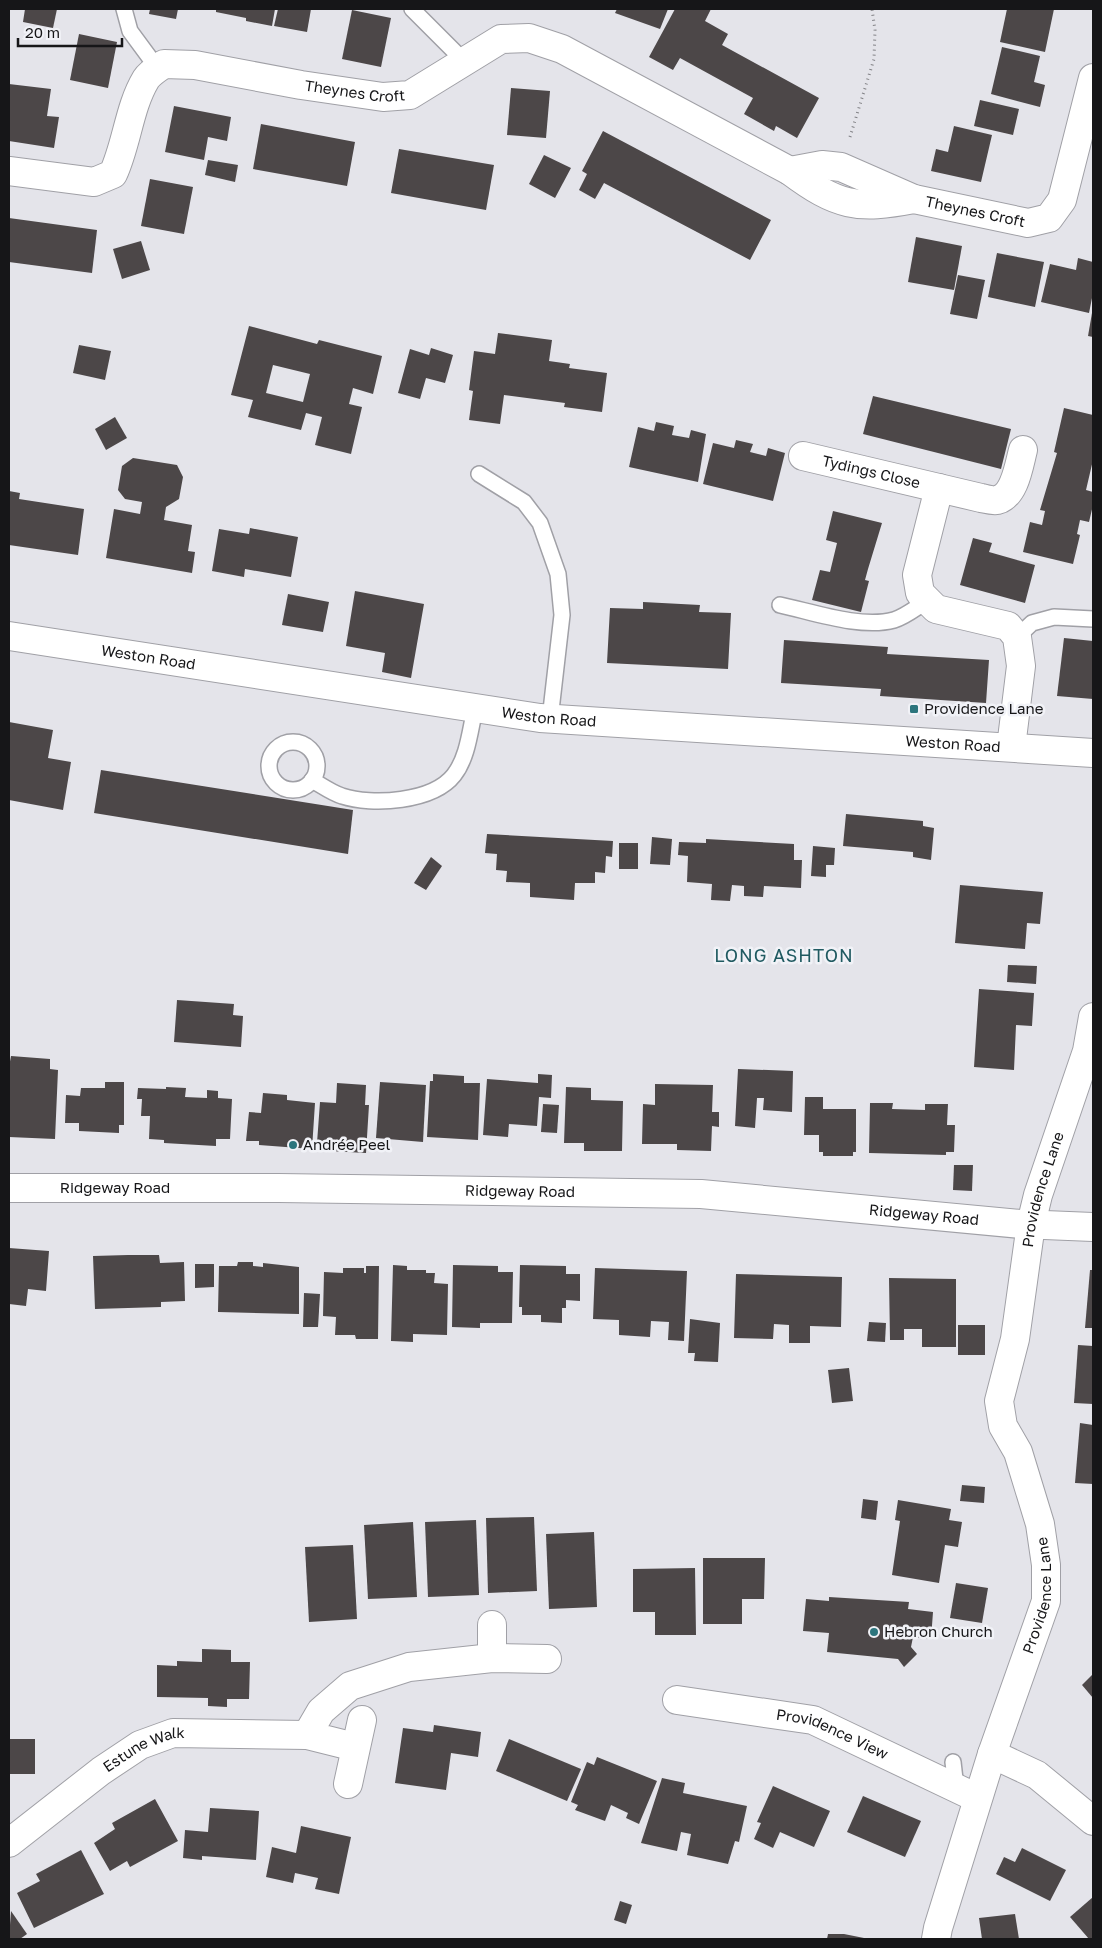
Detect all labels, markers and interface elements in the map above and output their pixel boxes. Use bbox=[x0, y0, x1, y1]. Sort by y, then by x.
scale bar bbox=[18, 15, 121, 47]
text: 20 m bbox=[25, 23, 60, 41]
street label: Theynes Croft bbox=[303, 76, 406, 105]
street label: Theynes Croft bbox=[924, 192, 1027, 230]
street label: Tydings Close bbox=[821, 451, 922, 491]
street label: Weston Road bbox=[100, 640, 197, 673]
place label: Providence Lane bbox=[924, 699, 1044, 717]
street label: Weston Road bbox=[500, 702, 597, 730]
marker: Providence Lane bbox=[908, 703, 920, 715]
street label: Weston Road bbox=[905, 731, 1001, 755]
district label: LONG ASHTON bbox=[714, 944, 854, 966]
street label: Providence Lane bbox=[1018, 1129, 1067, 1249]
place label: Andrée Peel bbox=[303, 1135, 390, 1153]
marker: Andrée Peel bbox=[287, 1139, 299, 1151]
street label: Ridgeway Road bbox=[60, 1178, 170, 1196]
street label: Ridgeway Road bbox=[465, 1181, 575, 1200]
street label: Ridgeway Road bbox=[868, 1200, 980, 1228]
street label: Providence Lane bbox=[1018, 1536, 1054, 1656]
place label: Hebron Church bbox=[884, 1622, 993, 1640]
marker: Hebron Church bbox=[868, 1626, 880, 1638]
street label: Providence View bbox=[775, 1705, 892, 1763]
street label: Estune Walk bbox=[99, 1723, 186, 1775]

